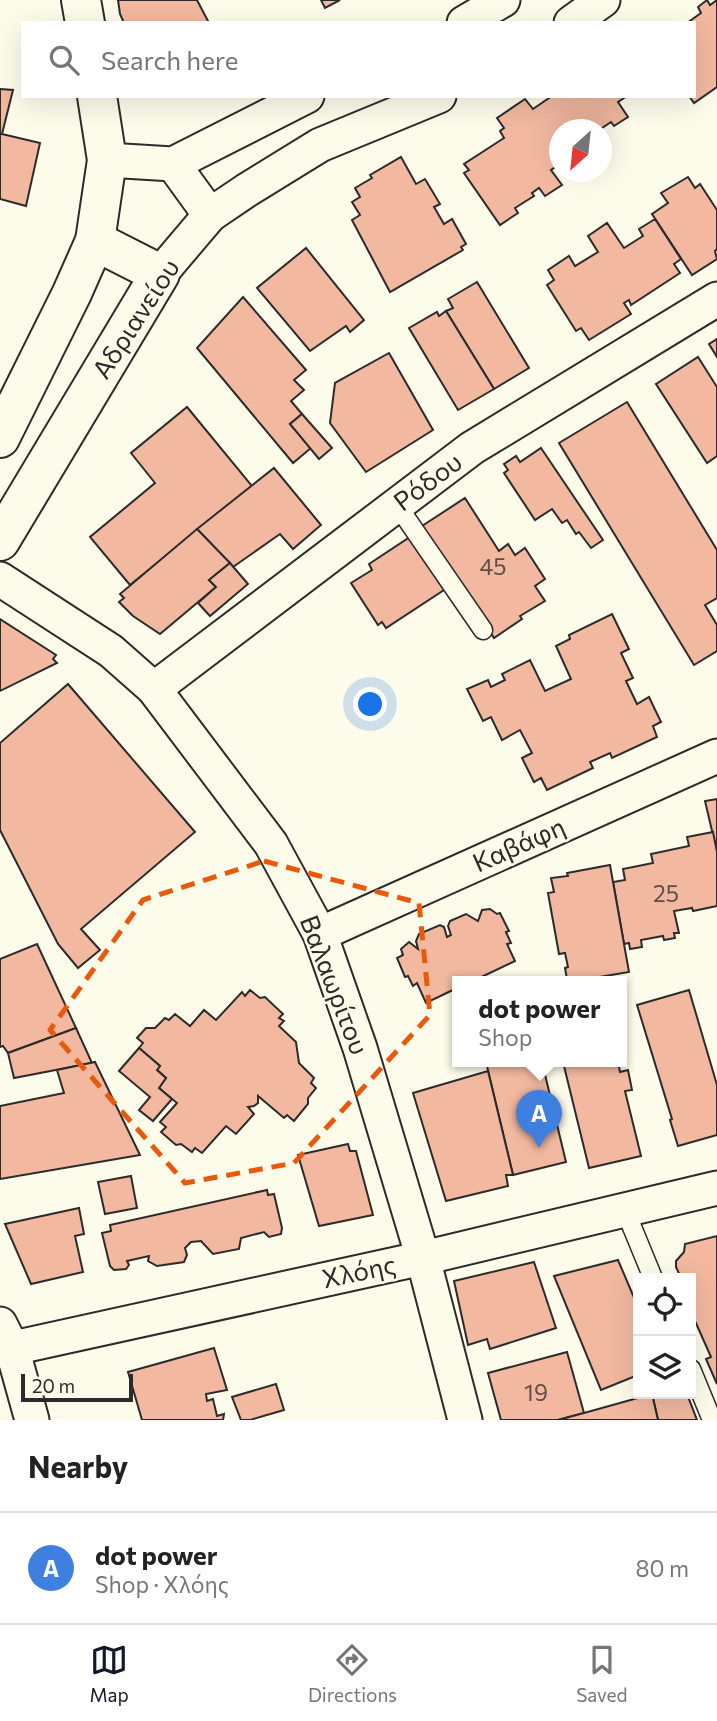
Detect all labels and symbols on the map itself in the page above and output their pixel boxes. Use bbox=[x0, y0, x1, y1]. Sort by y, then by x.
north arrow bbox=[549, 119, 612, 182]
street label: Αδριανείου bbox=[85, 253, 185, 384]
street label: Ρόδου bbox=[387, 445, 467, 516]
house number: 45 bbox=[479, 552, 507, 580]
your location bbox=[353, 687, 387, 721]
street label: Καβάφη bbox=[468, 810, 569, 878]
house number: 25 bbox=[653, 879, 679, 907]
street label: Βαλαωρίτου bbox=[295, 910, 376, 1059]
pin: A bbox=[516, 1090, 562, 1148]
street label: Χλόης bbox=[319, 1248, 398, 1293]
scale bar bbox=[21, 1371, 133, 1403]
house number: 19 bbox=[524, 1378, 548, 1406]

